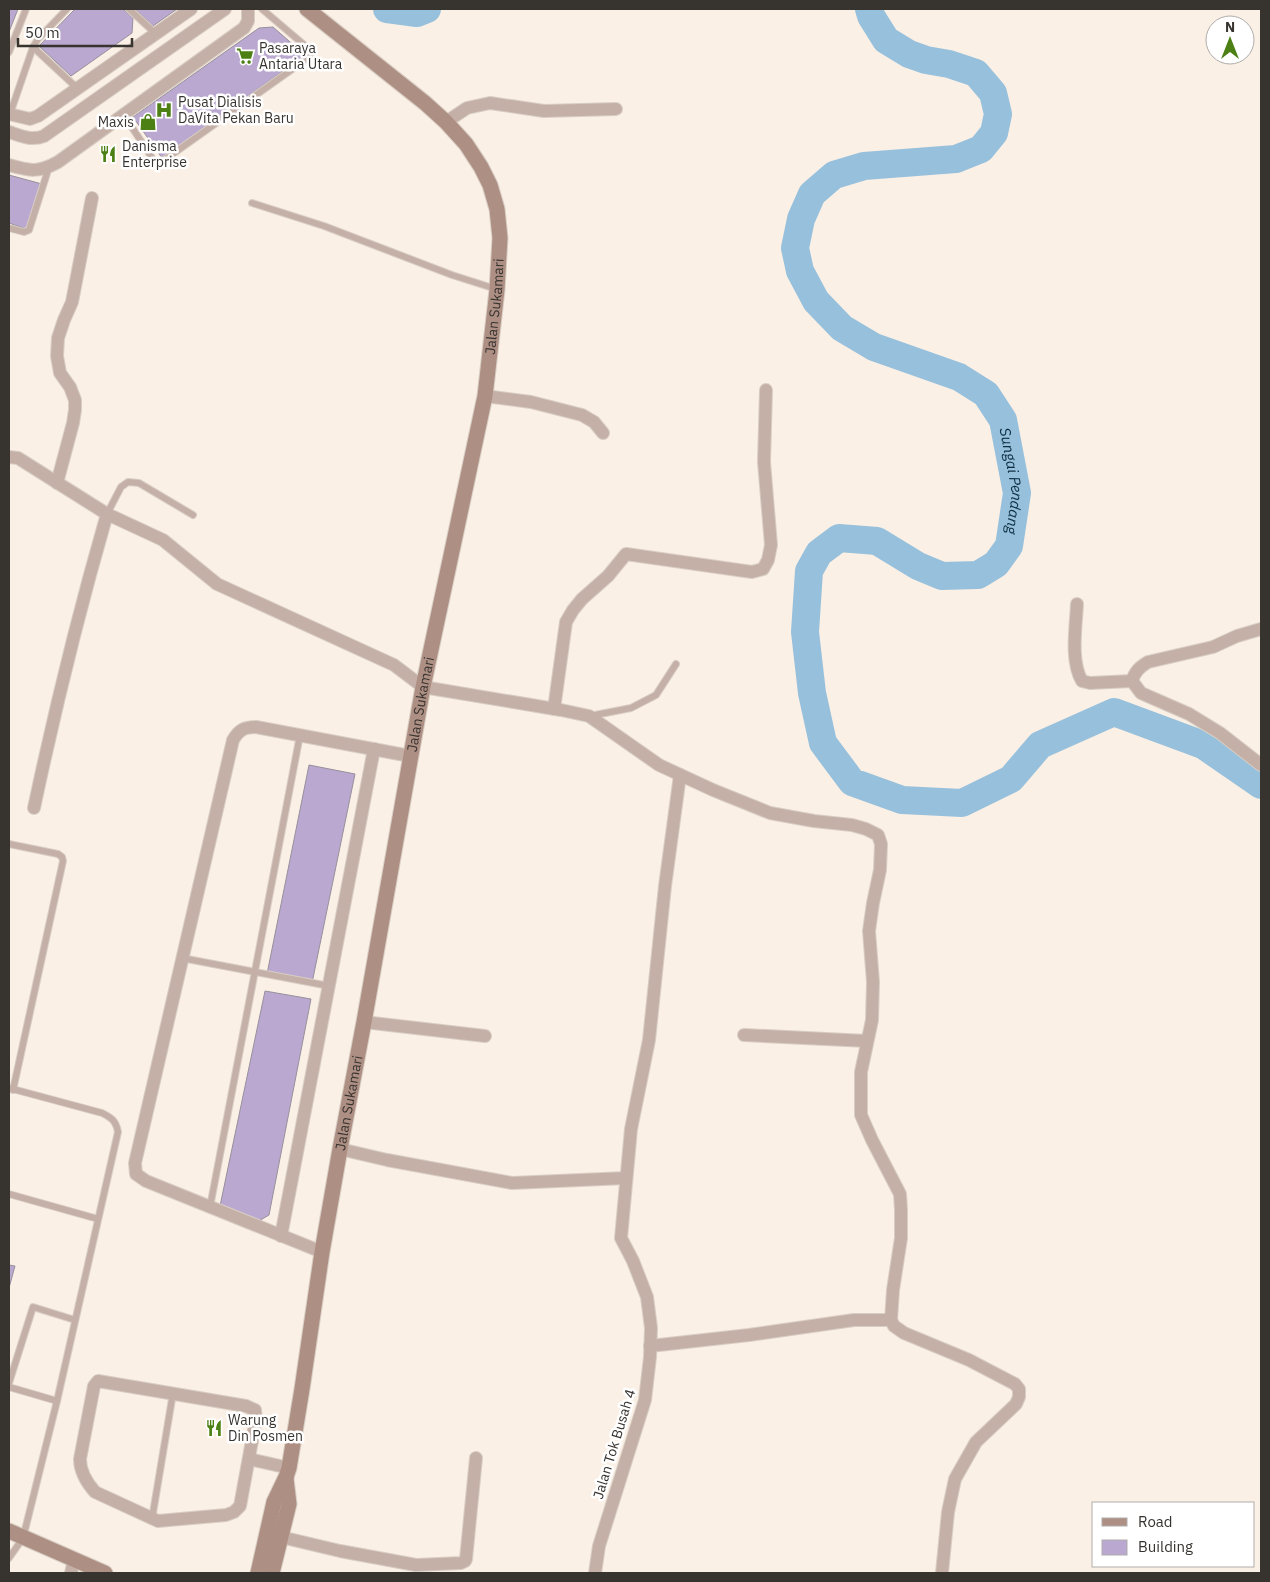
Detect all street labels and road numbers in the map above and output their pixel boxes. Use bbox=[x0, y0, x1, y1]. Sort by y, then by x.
street label: Jalan Sukamari bbox=[481, 258, 508, 356]
street label: Jalan Sukamari bbox=[403, 655, 438, 753]
street label: Jalan Sukamari bbox=[331, 1054, 367, 1152]
street label: Jalan Tok Busah 4 bbox=[589, 1387, 639, 1501]

